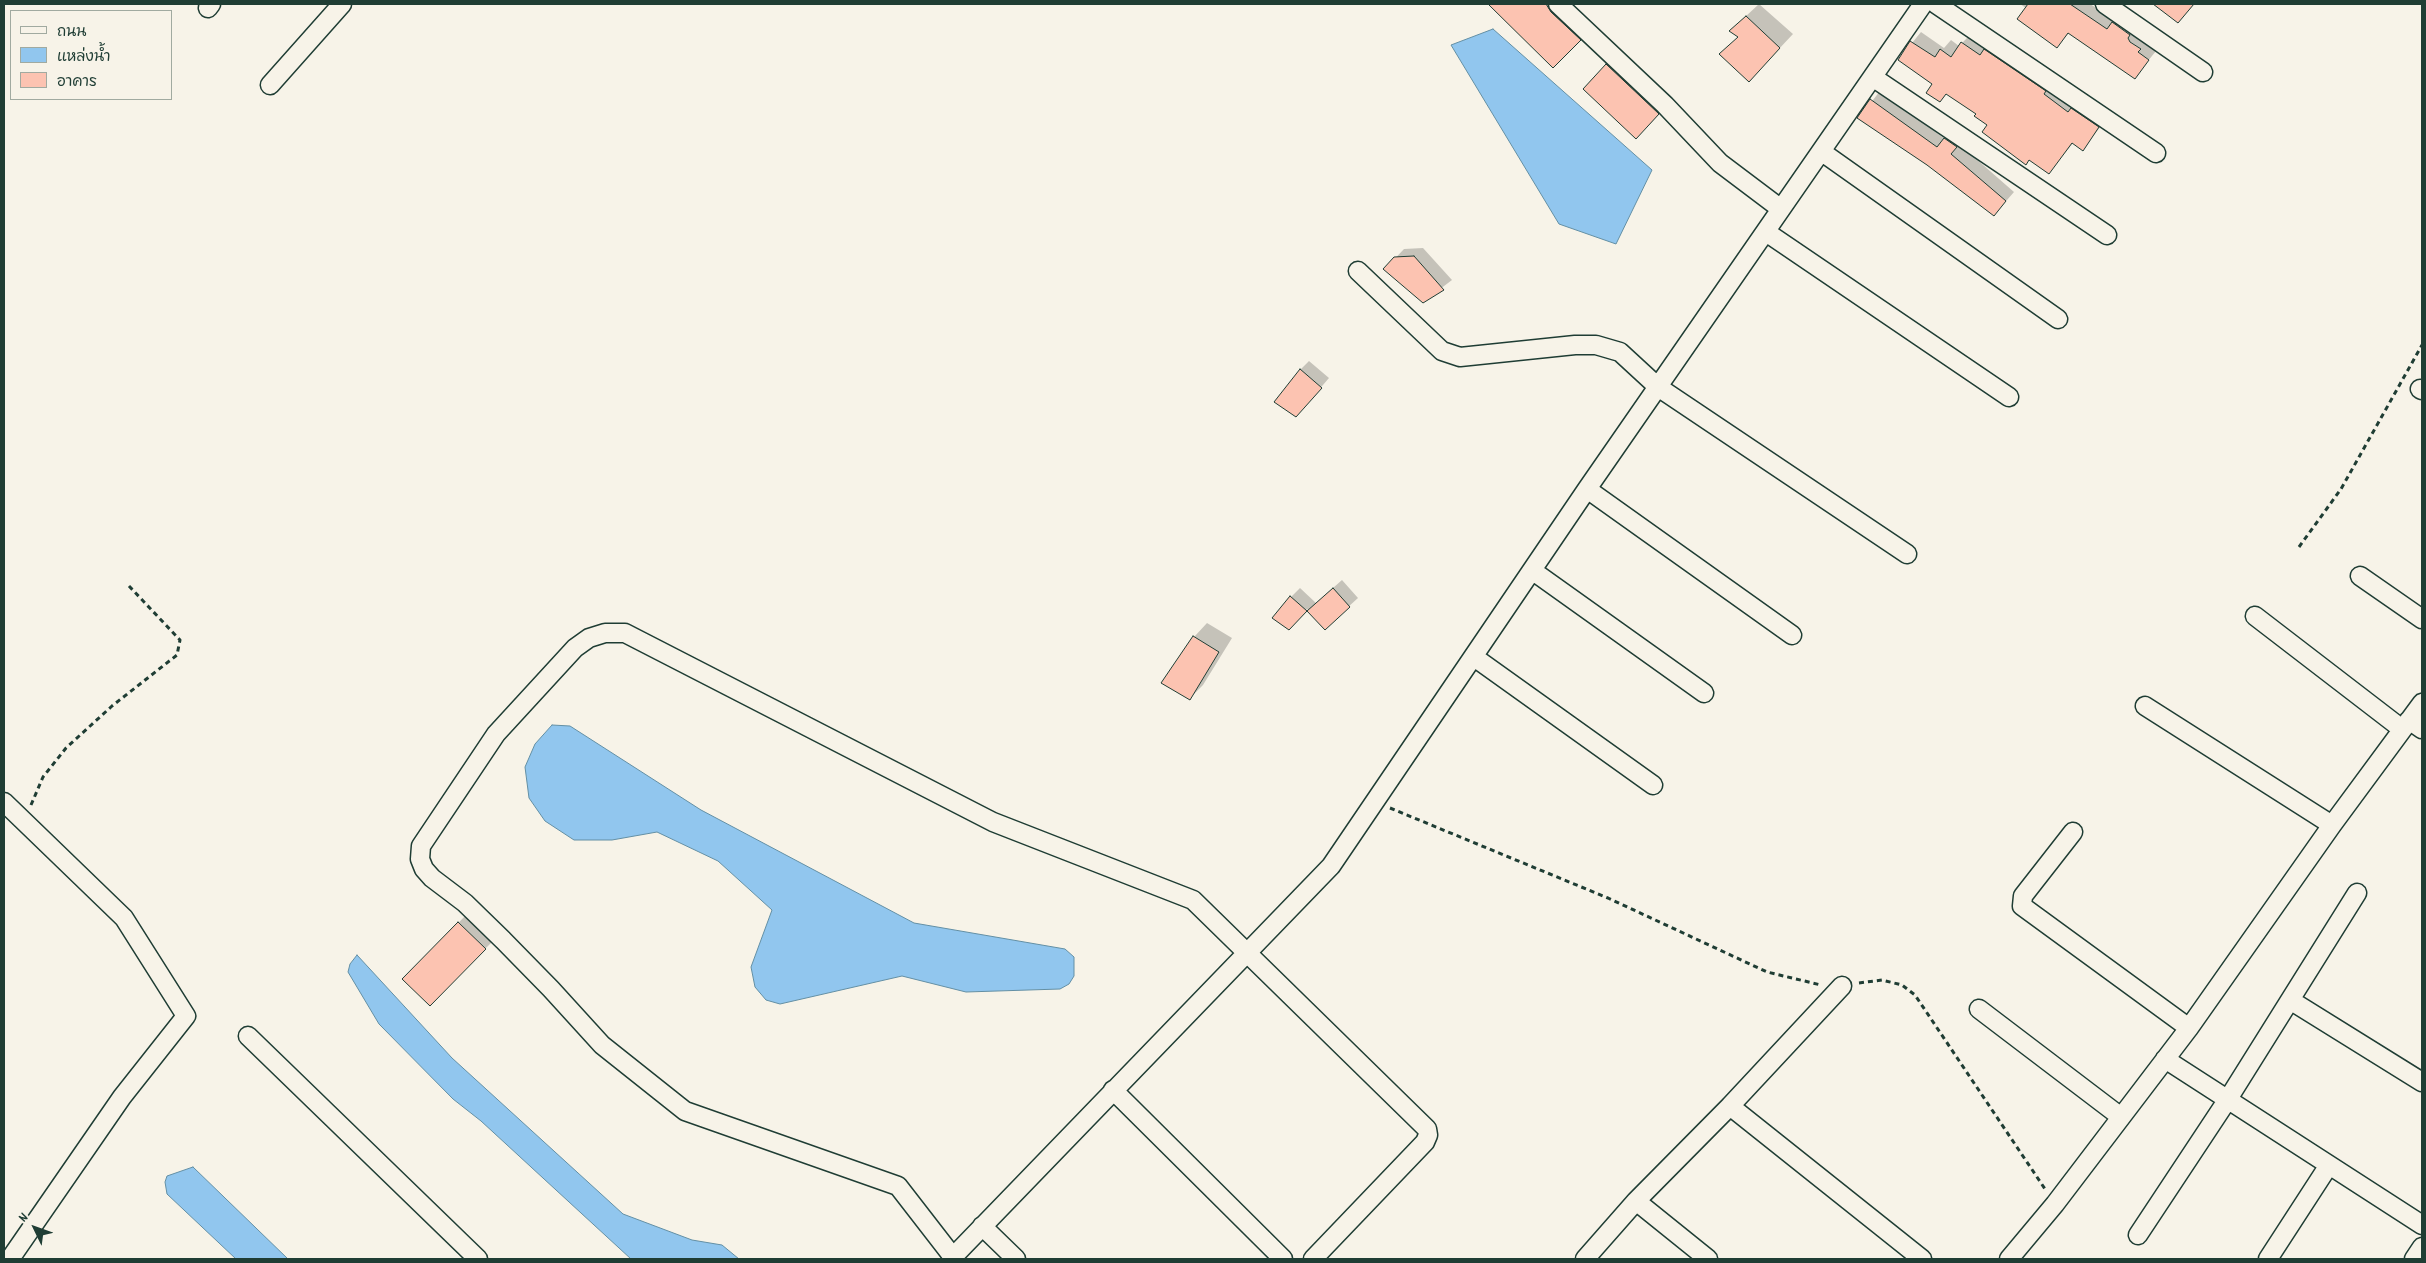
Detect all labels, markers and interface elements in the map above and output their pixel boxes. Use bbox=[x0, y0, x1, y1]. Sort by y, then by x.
legend bbox=[10, 10, 172, 100]
text: ถนน bbox=[57, 22, 86, 44]
text: แหล่งน้ำ bbox=[57, 47, 111, 69]
text: อาคาร bbox=[57, 72, 97, 94]
north arrow bbox=[10, 1203, 60, 1253]
text: N bbox=[14, 1209, 34, 1227]

